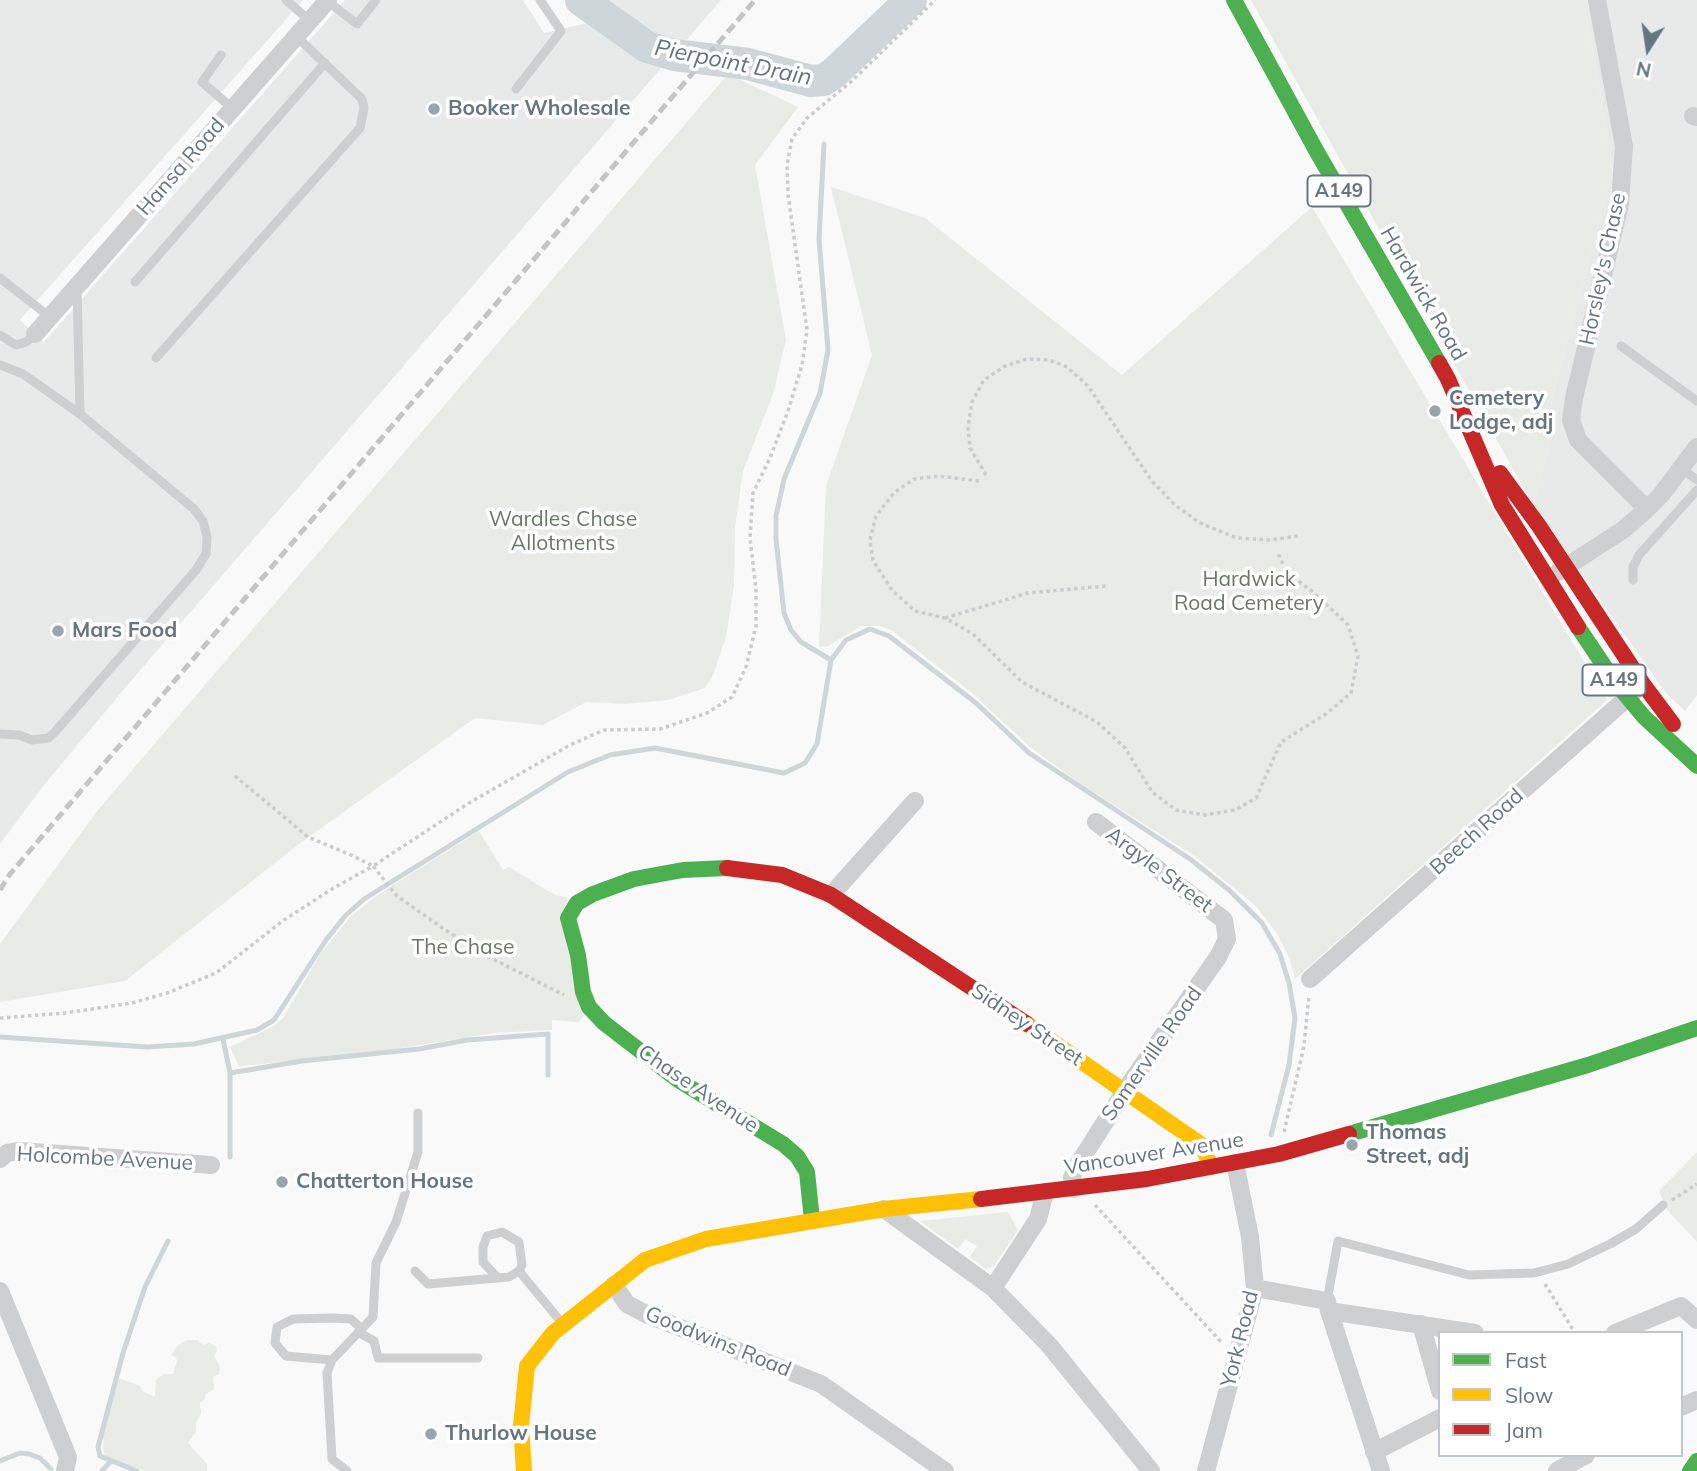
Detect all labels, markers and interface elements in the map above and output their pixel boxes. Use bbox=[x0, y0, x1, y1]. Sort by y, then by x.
north arrow bbox=[1613, 14, 1683, 84]
water label: Pierpoint Drain bbox=[652, 34, 814, 92]
text: N bbox=[1634, 56, 1653, 83]
place label: Booker Wholesale bbox=[448, 96, 630, 122]
marker: Booker Wholesale bbox=[426, 101, 442, 117]
street label: Hansa Road bbox=[132, 113, 230, 221]
road number: A149 bbox=[1308, 176, 1370, 206]
street label: Horsley's Chase bbox=[1575, 191, 1631, 347]
street label: Hardwick Road bbox=[1375, 223, 1471, 365]
place label: Cemetery Lodge, adj bbox=[1449, 386, 1553, 436]
marker: Cemetery Lodge, adj bbox=[1427, 403, 1443, 419]
park label: Wardles Chase Allotments bbox=[489, 507, 637, 557]
park label: Hardwick Road Cemetery bbox=[1174, 567, 1324, 617]
place label: Mars Food bbox=[72, 618, 177, 644]
marker: Mars Food bbox=[50, 623, 66, 639]
road number: A149 bbox=[1582, 664, 1646, 695]
street label: Beech Road bbox=[1425, 784, 1529, 880]
street label: Argyle Street bbox=[1101, 822, 1217, 918]
park label: The Chase bbox=[411, 935, 515, 961]
street label: Sidney Street bbox=[966, 978, 1088, 1072]
street label: Somerville Road bbox=[1096, 982, 1208, 1126]
street label: Chase Avenue bbox=[633, 1039, 763, 1139]
place label: Thomas Street, adj bbox=[1366, 1120, 1469, 1170]
street label: Vancouver Avenue bbox=[1062, 1127, 1246, 1181]
marker: Thomas Street, adj bbox=[1344, 1137, 1360, 1153]
street label: Holcombe Avenue bbox=[16, 1142, 194, 1176]
place label: Chatterton House bbox=[296, 1169, 474, 1195]
marker: Chatterton House bbox=[274, 1174, 290, 1190]
street label: York Road bbox=[1216, 1288, 1264, 1390]
street label: Goodwins Road bbox=[641, 1301, 795, 1383]
legend bbox=[1438, 1331, 1683, 1457]
text: Fast bbox=[1505, 1347, 1547, 1373]
text: Slow bbox=[1505, 1382, 1553, 1408]
text: Jam bbox=[1505, 1417, 1543, 1443]
place label: Thurlow House bbox=[445, 1421, 597, 1447]
marker: Thurlow House bbox=[423, 1426, 439, 1442]

